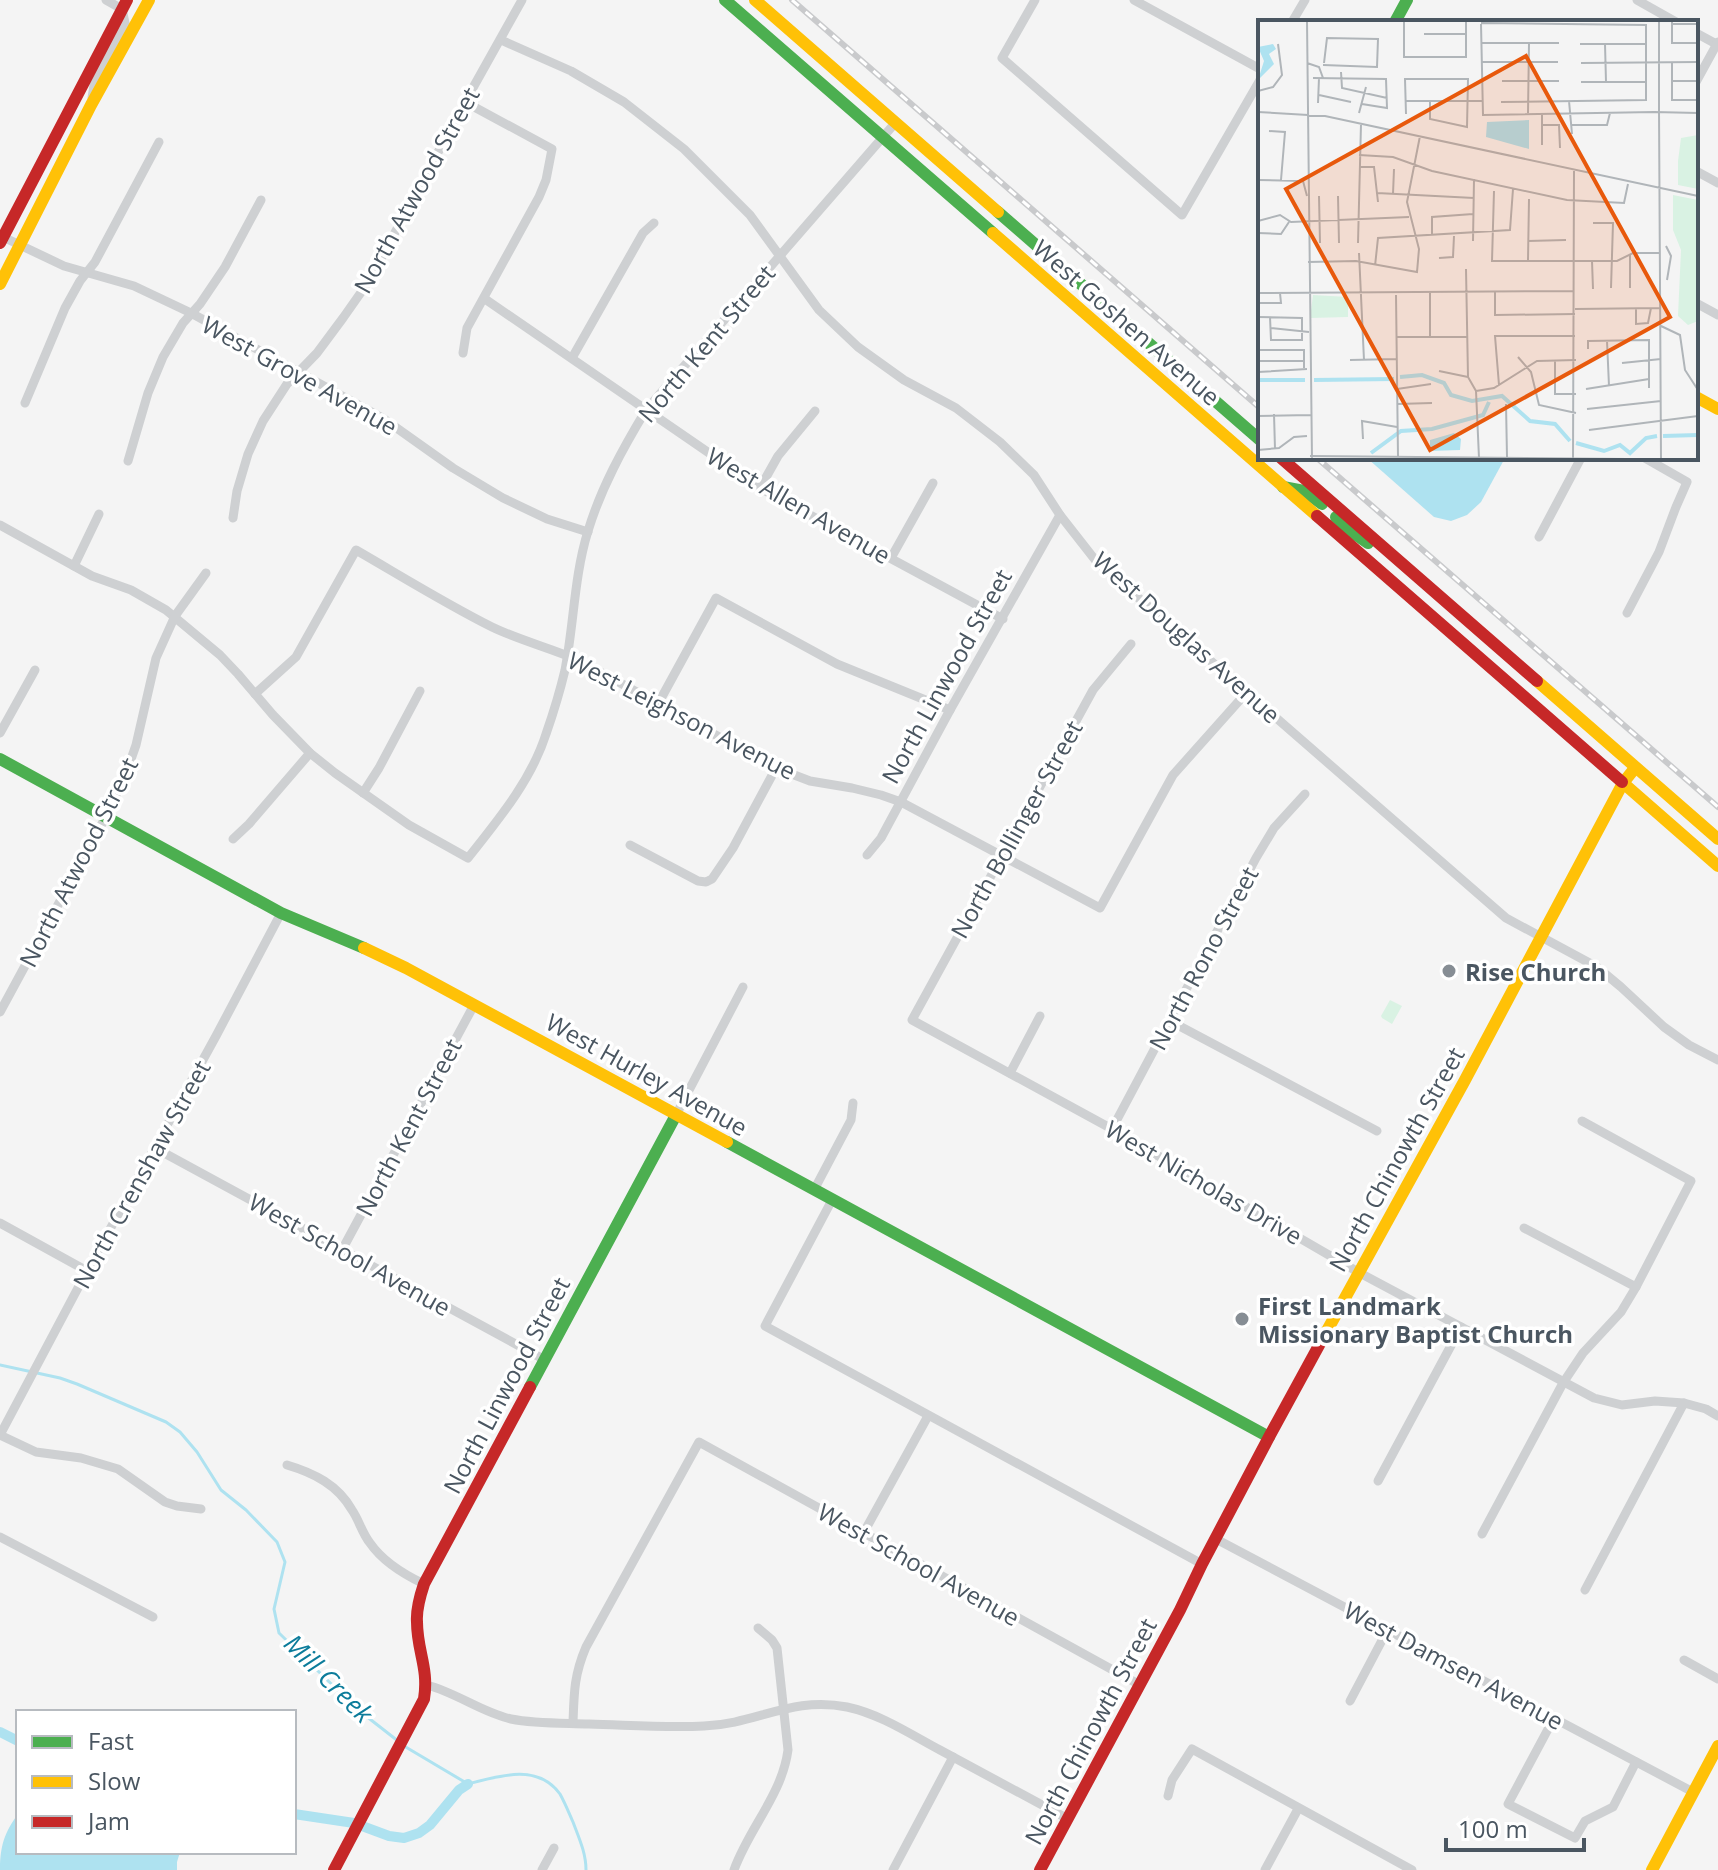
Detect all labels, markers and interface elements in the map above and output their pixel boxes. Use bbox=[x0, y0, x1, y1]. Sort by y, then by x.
inset map bbox=[1258, 20, 1698, 460]
street label: North Atwood Street bbox=[346, 81, 486, 299]
street label: West Goshen Avenue bbox=[1026, 232, 1228, 412]
street label: North Kent Street bbox=[630, 257, 782, 429]
street label: West Grove Avenue bbox=[196, 308, 404, 442]
street label: West Allen Avenue bbox=[701, 439, 897, 571]
street label: West Douglas Avenue bbox=[1086, 544, 1288, 730]
street label: North Linwood Street bbox=[873, 563, 1019, 789]
street label: West Leighson Avenue bbox=[562, 643, 802, 787]
street label: North Bollinger Street bbox=[942, 714, 1090, 944]
street label: North Atwood Street bbox=[11, 752, 145, 972]
street label: North Rono Street bbox=[1141, 860, 1265, 1056]
place label: Rise Church bbox=[1465, 955, 1606, 988]
marker: Rise Church bbox=[1440, 962, 1458, 980]
street label: West Hurley Avenue bbox=[540, 1005, 754, 1143]
street label: North Kent Street bbox=[347, 1032, 469, 1222]
street label: North Chinowth Street bbox=[1320, 1041, 1472, 1277]
street label: North Crenshaw Street bbox=[64, 1054, 218, 1294]
street label: West Nicholas Drive bbox=[1099, 1112, 1309, 1252]
street label: West School Avenue bbox=[243, 1185, 457, 1323]
street label: North Linwood Street bbox=[435, 1271, 577, 1499]
place label: First Landmark Missionary Baptist Church bbox=[1258, 1289, 1573, 1350]
marker: First Landmark Missionary Baptist Church bbox=[1233, 1310, 1251, 1328]
street label: West School Avenue bbox=[812, 1495, 1026, 1633]
street label: West Damsen Avenue bbox=[1338, 1593, 1570, 1737]
street label: North Chinowth Street bbox=[1016, 1612, 1164, 1850]
water label: Mill Creek bbox=[277, 1626, 382, 1731]
legend bbox=[16, 1710, 296, 1854]
text: Fast bbox=[88, 1724, 134, 1757]
text: Slow bbox=[88, 1764, 141, 1797]
scale bar bbox=[1446, 1802, 1584, 1852]
text: Jam bbox=[86, 1804, 130, 1837]
text: 100 m bbox=[1458, 1812, 1528, 1845]

